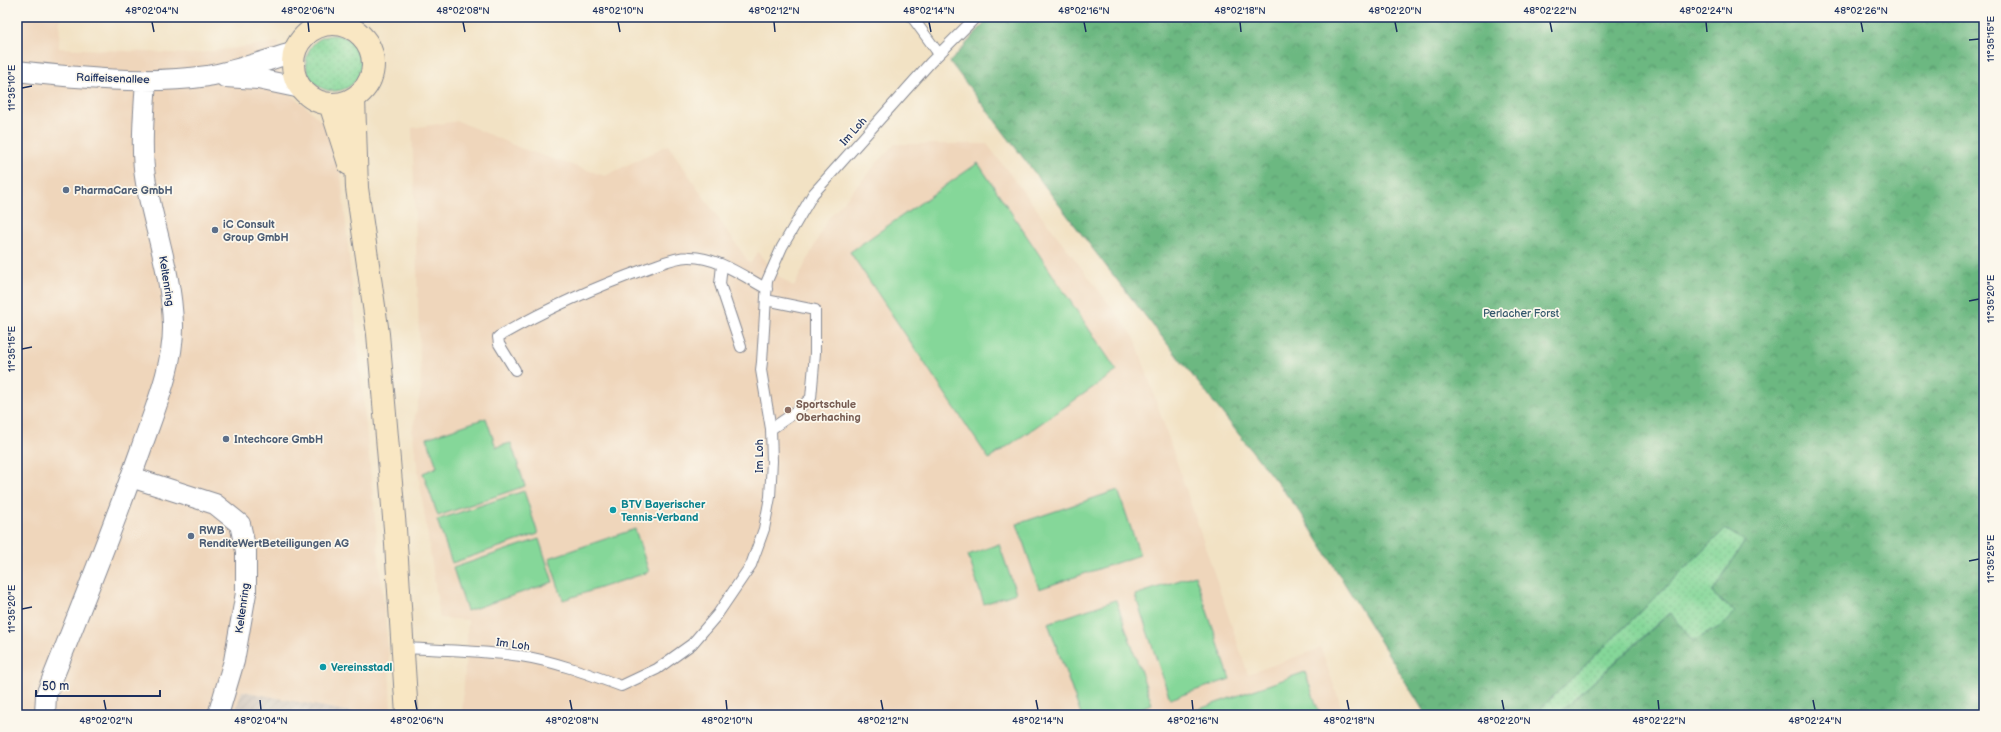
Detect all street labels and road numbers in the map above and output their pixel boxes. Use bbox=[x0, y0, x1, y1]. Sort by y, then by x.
street label: Raiffeisenallee bbox=[76, 71, 150, 86]
street label: Im Loh bbox=[837, 114, 870, 148]
street label: Keltenring bbox=[156, 255, 177, 307]
street label: Im Loh bbox=[753, 439, 766, 473]
street label: Keltenring bbox=[233, 582, 252, 634]
street label: Im Loh bbox=[495, 636, 531, 653]

